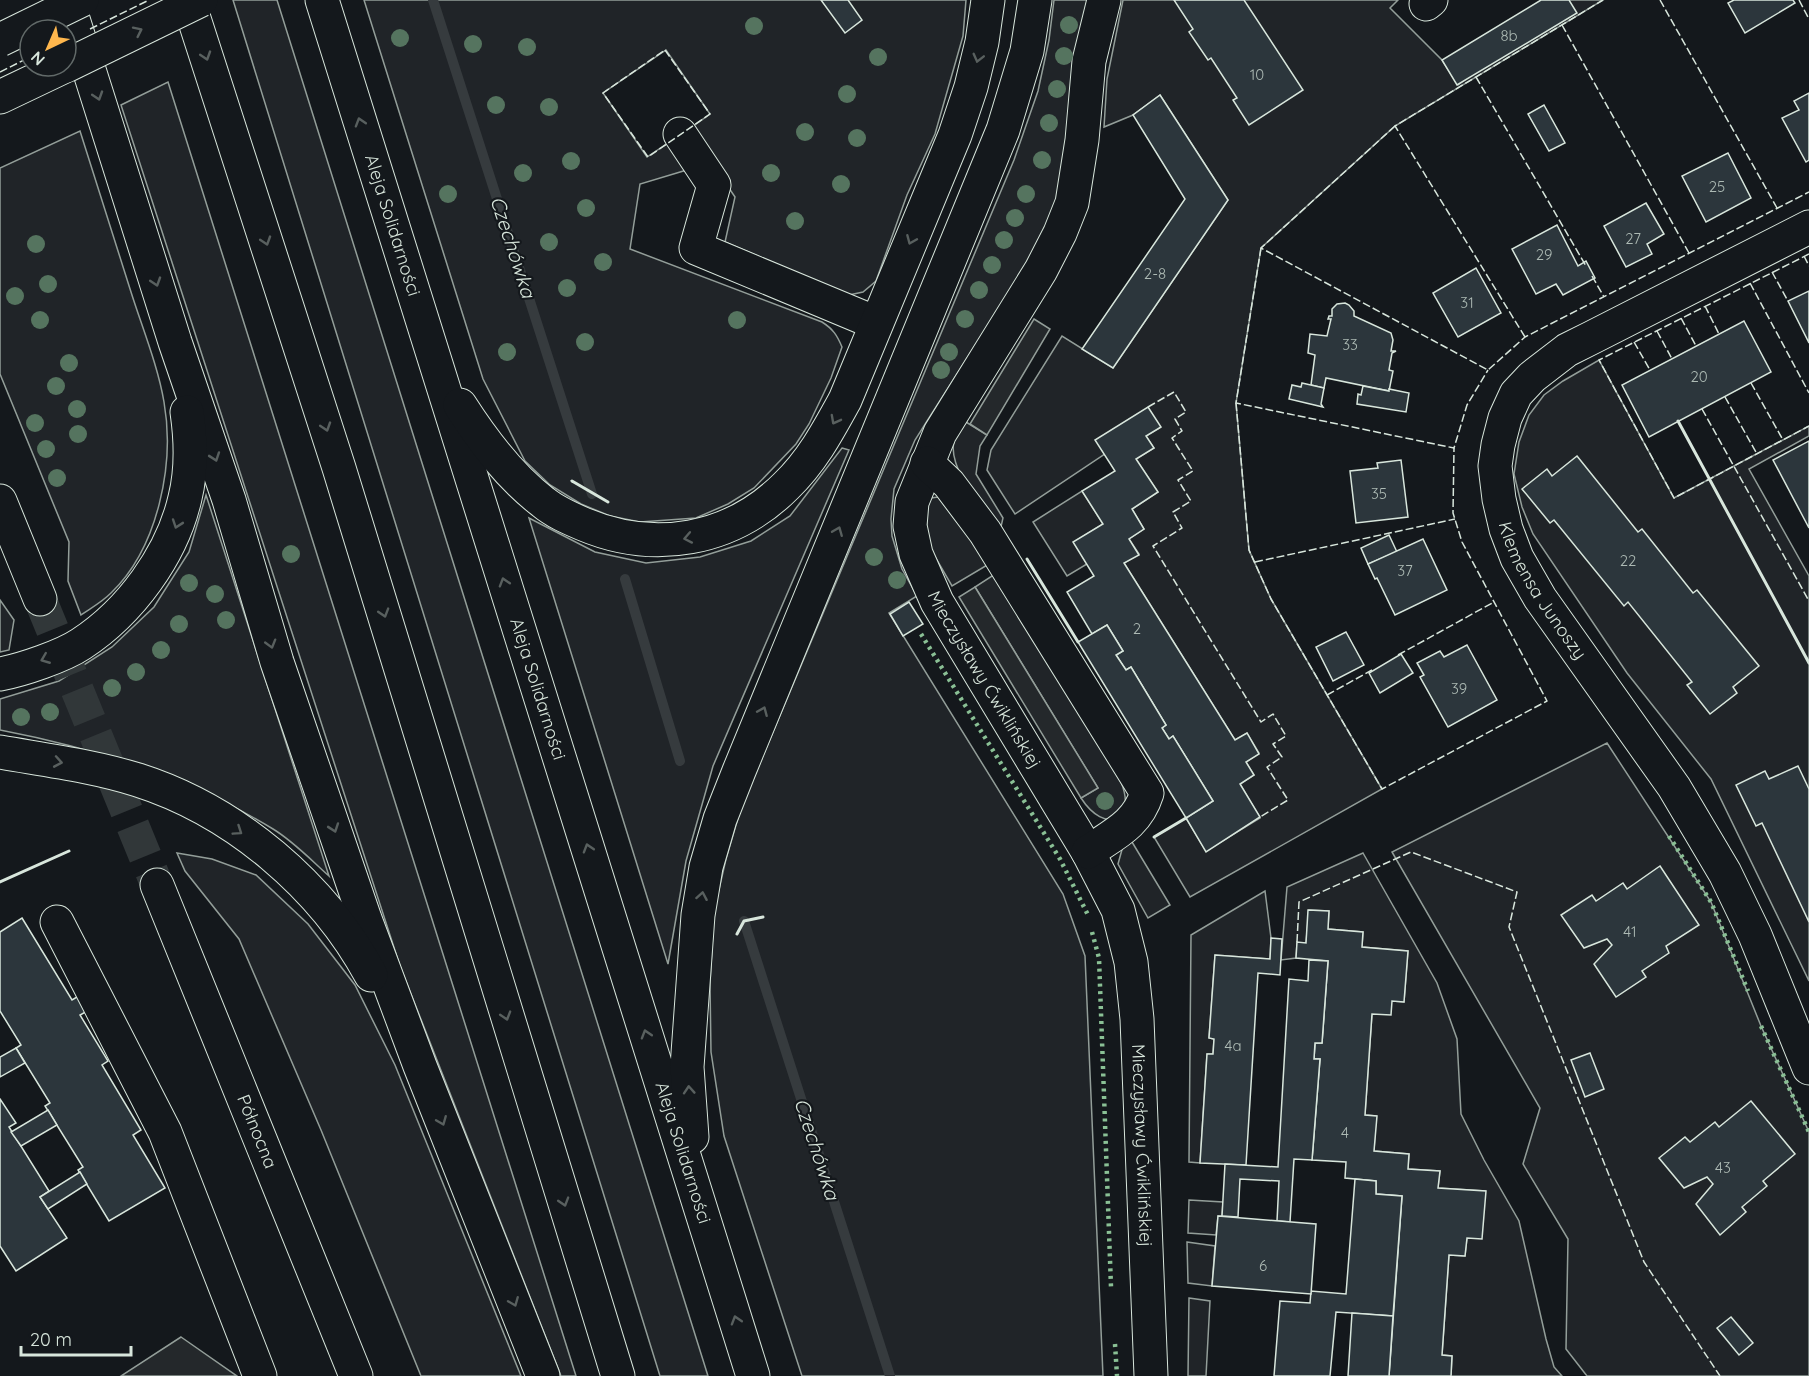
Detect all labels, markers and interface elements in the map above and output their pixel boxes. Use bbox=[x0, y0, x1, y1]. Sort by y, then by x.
north arrow bbox=[18, 18, 78, 78]
one-way arrow bbox=[131, 26, 142, 38]
house number: 8b bbox=[1500, 26, 1518, 45]
text: N bbox=[26, 48, 49, 70]
one-way arrow bbox=[199, 50, 211, 61]
one-way arrow bbox=[973, 52, 986, 62]
house number: 10 bbox=[1250, 65, 1264, 84]
one-way arrow bbox=[90, 90, 103, 101]
one-way arrow bbox=[355, 117, 367, 128]
street label: Aleja Solidarności bbox=[360, 151, 426, 299]
house number: 25 bbox=[1709, 177, 1725, 196]
water label: Czechówka bbox=[485, 193, 542, 303]
house number: 27 bbox=[1625, 229, 1641, 248]
one-way arrow bbox=[906, 234, 918, 245]
one-way arrow bbox=[259, 235, 271, 246]
house number: 29 bbox=[1536, 245, 1552, 264]
house number: 2-8 bbox=[1144, 264, 1166, 283]
one-way arrow bbox=[149, 276, 161, 287]
house number: 31 bbox=[1460, 293, 1474, 312]
house number: 33 bbox=[1342, 335, 1358, 354]
house number: 20 bbox=[1690, 367, 1708, 386]
one-way arrow bbox=[831, 413, 842, 424]
one-way arrow bbox=[319, 421, 331, 432]
one-way arrow bbox=[207, 451, 220, 462]
house number: 35 bbox=[1371, 484, 1387, 503]
one-way arrow bbox=[172, 518, 184, 529]
street label: Klemensa Junoszy bbox=[1494, 519, 1592, 664]
one-way arrow bbox=[831, 526, 843, 537]
one-way arrow bbox=[683, 531, 693, 543]
house number: 22 bbox=[1620, 551, 1636, 570]
house number: 37 bbox=[1397, 561, 1413, 580]
one-way arrow bbox=[499, 577, 512, 588]
street label: Mieczysławy Ćwiklińskiej bbox=[923, 587, 1047, 772]
one-way arrow bbox=[377, 607, 389, 618]
street label: Aleja Solidarności bbox=[505, 615, 571, 763]
house number: 2 bbox=[1133, 619, 1141, 638]
one-way arrow bbox=[264, 638, 277, 648]
one-way arrow bbox=[40, 652, 51, 664]
house number: 39 bbox=[1451, 679, 1467, 698]
one-way arrow bbox=[756, 707, 768, 718]
one-way arrow bbox=[52, 755, 62, 768]
one-way arrow bbox=[327, 822, 339, 833]
one-way arrow bbox=[231, 824, 242, 835]
one-way arrow bbox=[583, 843, 595, 854]
one-way arrow bbox=[695, 891, 707, 900]
house number: 41 bbox=[1623, 922, 1637, 941]
one-way arrow bbox=[499, 1010, 512, 1021]
one-way arrow bbox=[641, 1029, 654, 1040]
house number: 4a bbox=[1225, 1036, 1242, 1055]
street label: Mieczysławy Ćwiklińskiej bbox=[1127, 1043, 1158, 1247]
street label: Aleja Solidarności bbox=[651, 1079, 717, 1226]
one-way arrow bbox=[682, 1085, 695, 1094]
street label: Północna bbox=[232, 1091, 283, 1172]
water label: Czechówka bbox=[789, 1095, 846, 1205]
one-way arrow bbox=[435, 1114, 447, 1125]
house number: 4 bbox=[1341, 1123, 1349, 1142]
house number: 43 bbox=[1715, 1158, 1731, 1177]
one-way arrow bbox=[557, 1196, 569, 1207]
house number: 6 bbox=[1259, 1256, 1267, 1275]
one-way arrow bbox=[506, 1296, 519, 1307]
one-way arrow bbox=[731, 1315, 743, 1326]
scale bar bbox=[21, 1319, 130, 1357]
text: 20 m bbox=[30, 1328, 72, 1351]

